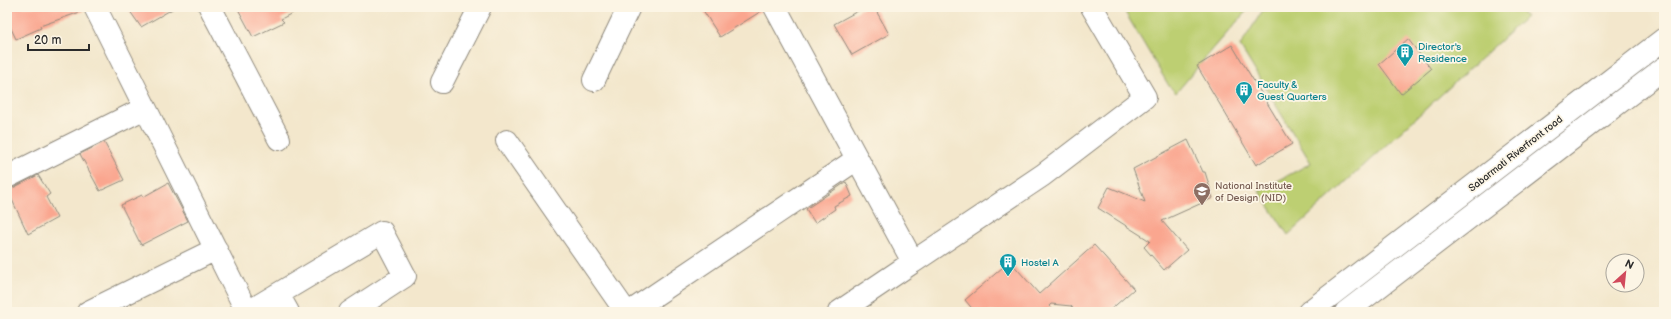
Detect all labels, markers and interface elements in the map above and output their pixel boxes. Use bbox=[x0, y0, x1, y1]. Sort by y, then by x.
scale bar bbox=[28, 26, 89, 52]
text: 20 m bbox=[34, 33, 61, 48]
place label: Director's Residence bbox=[1418, 41, 1467, 65]
building icon: Director's Residence bbox=[1395, 42, 1415, 67]
place label: Faculty & Guest Quarters bbox=[1257, 79, 1327, 103]
building icon: Faculty & Guest Quarters bbox=[1234, 80, 1254, 105]
street label: Sabarmati Riverfront road bbox=[1466, 113, 1565, 194]
place label: National Institute of Design (NID) bbox=[1215, 180, 1292, 204]
school or university icon: National Institute of Design (NID) bbox=[1192, 181, 1212, 206]
building icon: Hostel A bbox=[998, 252, 1018, 277]
north arrow bbox=[1605, 253, 1645, 293]
place label: Hostel A bbox=[1021, 257, 1060, 269]
text: N bbox=[1623, 257, 1636, 272]

